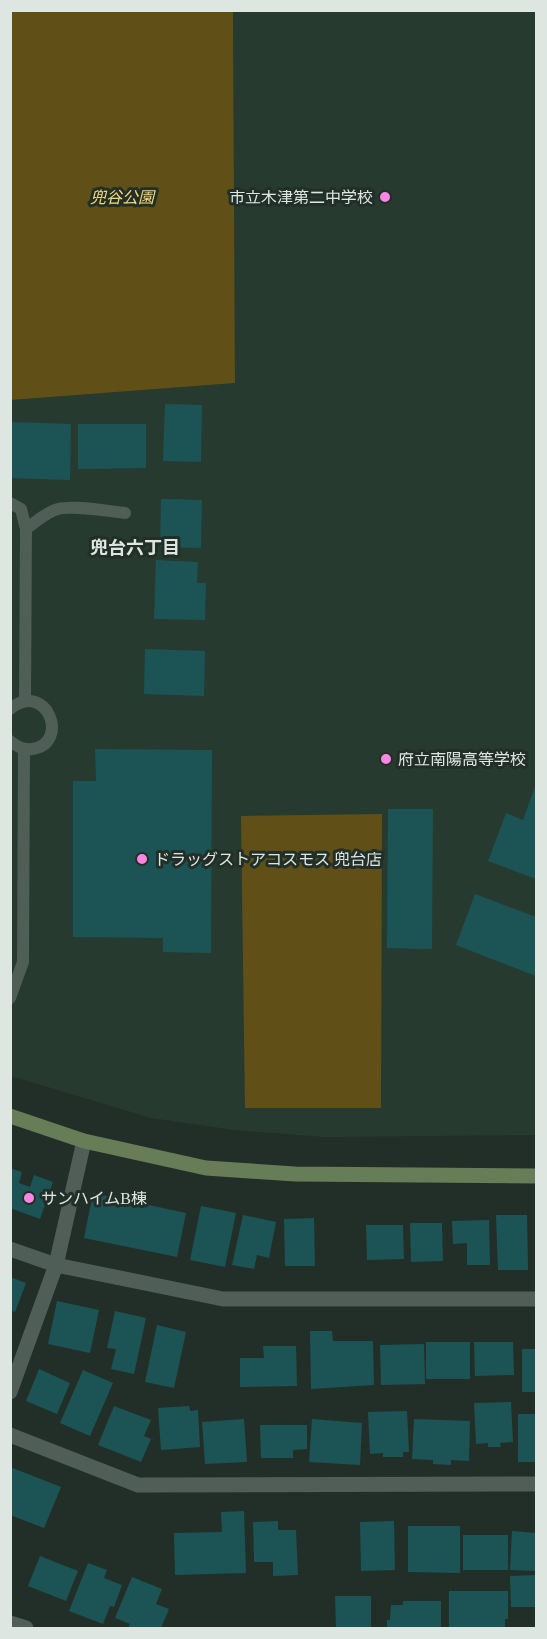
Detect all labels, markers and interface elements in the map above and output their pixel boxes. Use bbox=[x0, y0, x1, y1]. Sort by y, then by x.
park label: 兜谷公園 bbox=[90, 189, 156, 206]
place label: 市立木津第二中学校 bbox=[229, 189, 373, 206]
marker: 市立木津第二中学校 bbox=[378, 190, 392, 204]
district label: 兜台六丁目 bbox=[90, 538, 180, 558]
place label: 府立南陽高等学校 bbox=[398, 751, 526, 768]
marker: 府立南陽高等学校 bbox=[379, 752, 393, 766]
place label: ドラッグストアコスモス 兜台店 bbox=[154, 851, 382, 868]
marker: ドラッグストアコスモス 兜台店 bbox=[135, 852, 149, 866]
place label: サンハイムB棟 bbox=[41, 1190, 147, 1207]
marker: サンハイムB棟 bbox=[22, 1191, 36, 1205]

